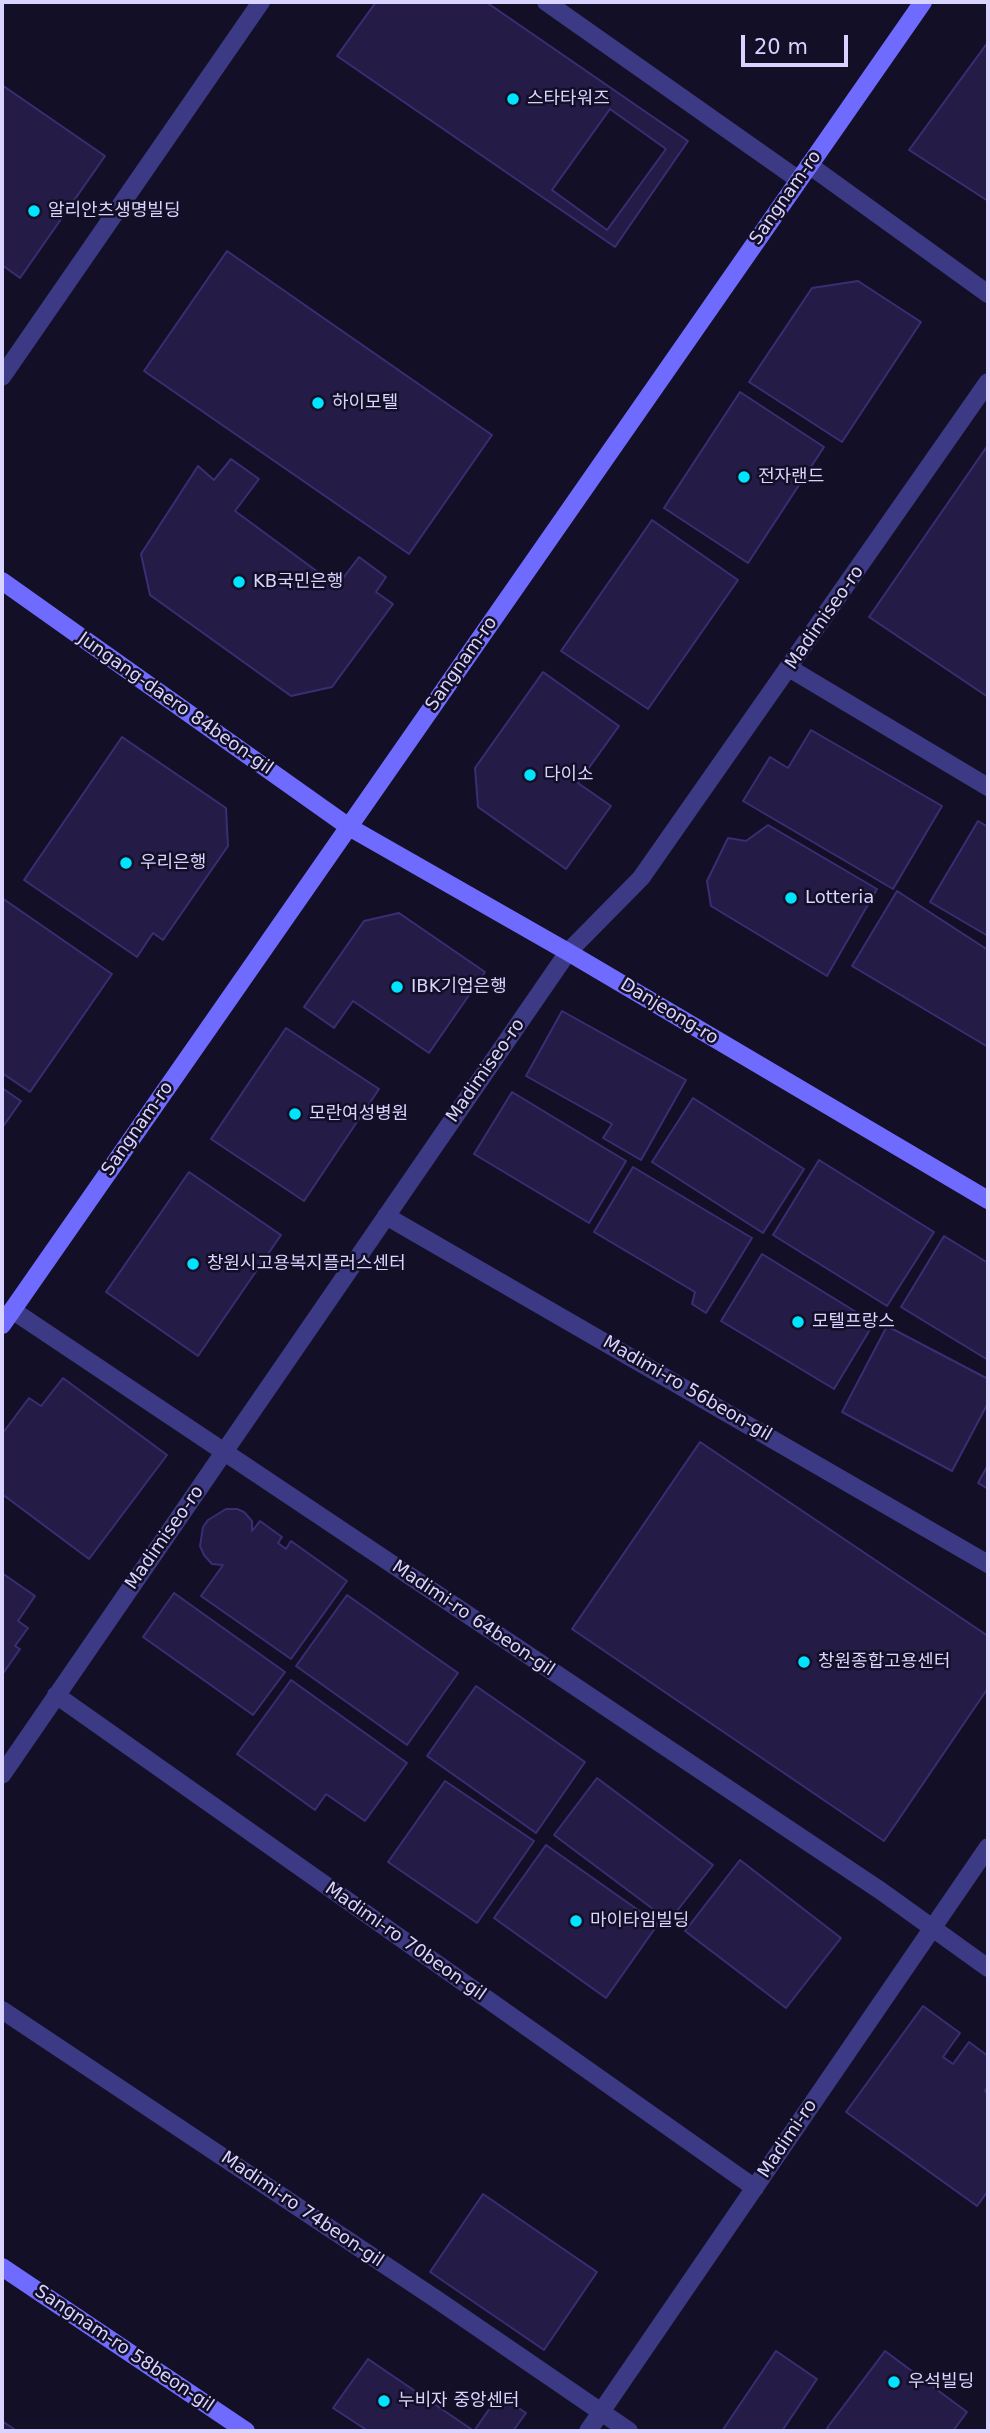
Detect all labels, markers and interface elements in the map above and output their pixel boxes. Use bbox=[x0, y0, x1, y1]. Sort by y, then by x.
scale bar bbox=[745, 21, 852, 65]
text: 20 m bbox=[754, 35, 808, 59]
place label: 스타타워즈 bbox=[527, 88, 610, 110]
marker: 스타타워즈 bbox=[505, 91, 521, 107]
street label: Sangnam-ro bbox=[746, 147, 826, 249]
place label: 알리안츠생명빌딩 bbox=[48, 200, 180, 222]
marker: 알리안츠생명빌딩 bbox=[26, 203, 42, 219]
place label: 하이모텔 bbox=[332, 392, 398, 414]
marker: 하이모텔 bbox=[310, 395, 326, 411]
place label: 전자랜드 bbox=[758, 466, 824, 488]
marker: 전자랜드 bbox=[736, 469, 752, 485]
street label: Madimiseo-ro bbox=[781, 562, 869, 674]
place label: KB국민은행 bbox=[253, 571, 343, 593]
marker: KB국민은행 bbox=[231, 574, 247, 590]
street label: Sangnam-ro bbox=[422, 613, 502, 715]
street label: Jungang-daero 84beon-gil bbox=[73, 628, 277, 780]
place label: 다이소 bbox=[544, 764, 594, 786]
marker: 다이소 bbox=[522, 767, 538, 783]
place label: 우리은행 bbox=[140, 852, 206, 874]
marker: 우리은행 bbox=[118, 855, 134, 871]
place label: Lotteria bbox=[805, 887, 874, 909]
marker: Lotteria bbox=[783, 890, 799, 906]
street label: Danjeong-ro bbox=[616, 974, 722, 1050]
place label: IBK기업은행 bbox=[411, 976, 507, 998]
marker: IBK기업은행 bbox=[389, 979, 405, 995]
street label: Madimiseo-ro bbox=[442, 1015, 530, 1127]
street label: Sangnam-ro bbox=[98, 1078, 178, 1180]
place label: 모란여성병원 bbox=[309, 1103, 408, 1125]
marker: 모란여성병원 bbox=[287, 1106, 303, 1122]
place label: 창원시고용복지플러스센터 bbox=[207, 1253, 406, 1275]
marker: 창원시고용복지플러스센터 bbox=[185, 1256, 201, 1272]
place label: 모텔프랑스 bbox=[812, 1311, 895, 1333]
marker: 모텔프랑스 bbox=[790, 1314, 806, 1330]
street label: Madimi-ro 56beon-gil bbox=[599, 1332, 775, 1446]
street label: Madimiseo-ro bbox=[121, 1482, 209, 1594]
street label: Madimi-ro 64beon-gil bbox=[388, 1557, 558, 1681]
place label: 창원종합고용센터 bbox=[818, 1651, 950, 1673]
marker: 창원종합고용센터 bbox=[796, 1654, 812, 1670]
street label: Madimi-ro 70beon-gil bbox=[320, 1878, 490, 2006]
place label: 마이타임빌딩 bbox=[590, 1910, 689, 1932]
marker: 마이타임빌딩 bbox=[568, 1913, 584, 1929]
street label: Madimi-ro bbox=[754, 2096, 822, 2182]
street label: Madimi-ro 74beon-gil bbox=[217, 2148, 387, 2272]
street label: Sangnam-ro 58beon-gil bbox=[30, 2281, 218, 2417]
place label: 우석빌딩 bbox=[908, 2371, 974, 2393]
marker: 우석빌딩 bbox=[886, 2374, 902, 2390]
place label: 누비자 중앙센터 bbox=[398, 2390, 520, 2412]
marker: 누비자 중앙센터 bbox=[376, 2393, 392, 2409]

